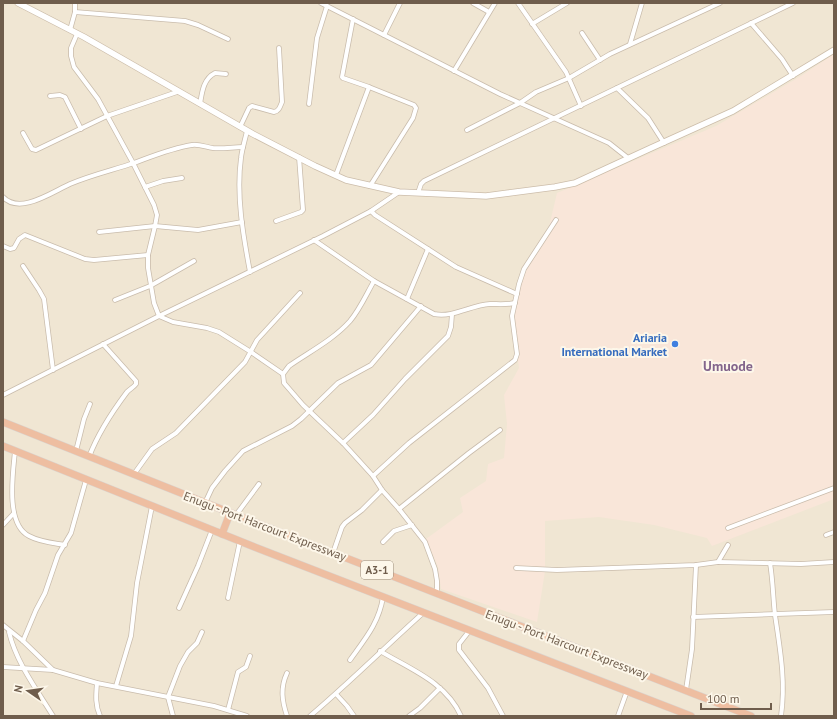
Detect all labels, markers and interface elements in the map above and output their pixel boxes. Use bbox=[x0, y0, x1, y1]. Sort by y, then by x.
place label: Ariaria International Market bbox=[561, 330, 668, 359]
marker: Ariaria International Market bbox=[670, 339, 680, 349]
district label: Umuode bbox=[703, 357, 753, 375]
street label: Enugu - Port Harcourt Expressway bbox=[181, 488, 349, 564]
road number: A3-1 bbox=[361, 561, 393, 579]
street label: Enugu - Port Harcourt Expressway bbox=[483, 606, 651, 682]
north arrow bbox=[8, 671, 48, 711]
text: N bbox=[11, 684, 26, 694]
scale bar bbox=[701, 685, 771, 711]
text: 100 m bbox=[707, 691, 740, 706]

